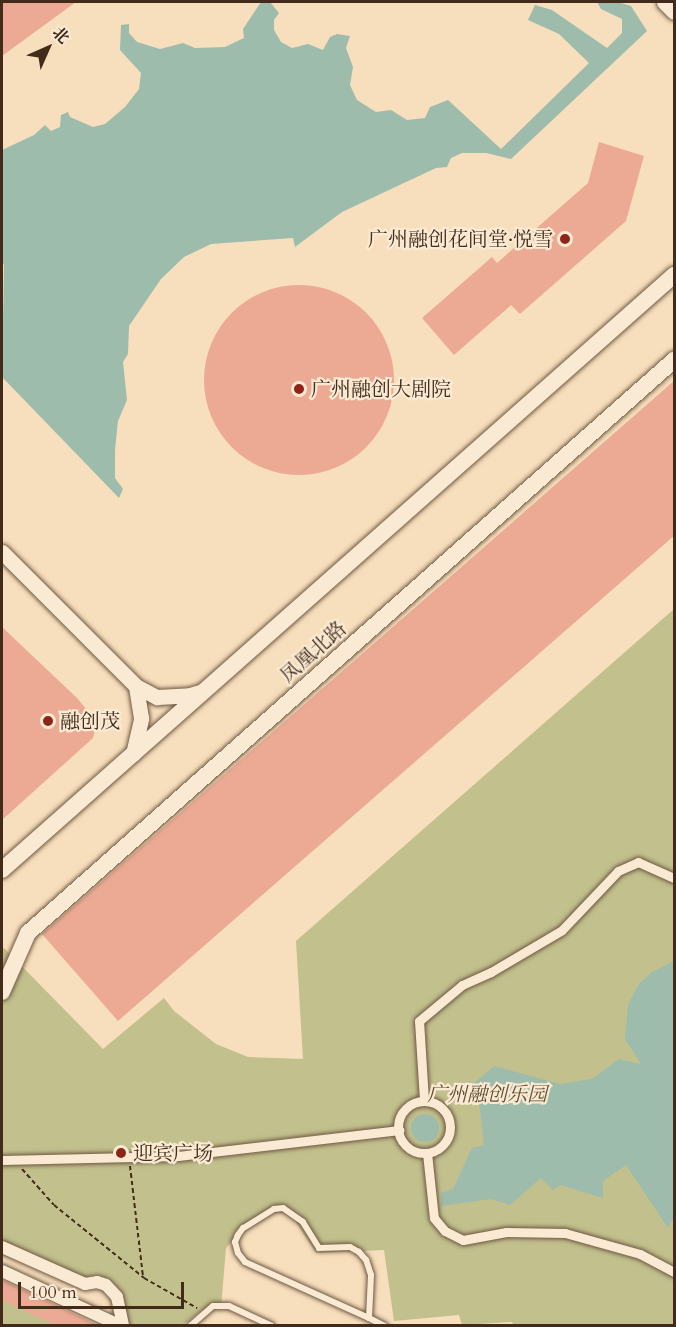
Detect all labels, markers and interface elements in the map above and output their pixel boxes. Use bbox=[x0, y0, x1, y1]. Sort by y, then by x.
north arrow bbox=[18, 18, 78, 78]
text: 北 bbox=[47, 22, 74, 49]
place label: 广州融创花间堂·悦雪 bbox=[368, 227, 553, 251]
marker: 广州融创花间堂·悦雪 bbox=[558, 232, 572, 246]
place label: 广州融创大剧院 bbox=[311, 377, 451, 401]
marker: 广州融创大剧院 bbox=[292, 382, 306, 396]
street label: 凤凰北路 bbox=[275, 616, 351, 688]
place label: 融创茂 bbox=[60, 709, 120, 733]
marker: 融创茂 bbox=[41, 714, 55, 728]
park label: 广州融创乐园 bbox=[427, 1082, 547, 1106]
place label: 迎宾广场 bbox=[133, 1141, 213, 1165]
marker: 迎宾广场 bbox=[114, 1146, 128, 1160]
scale bar bbox=[21, 1270, 188, 1308]
text: 100 m bbox=[29, 1280, 77, 1305]

